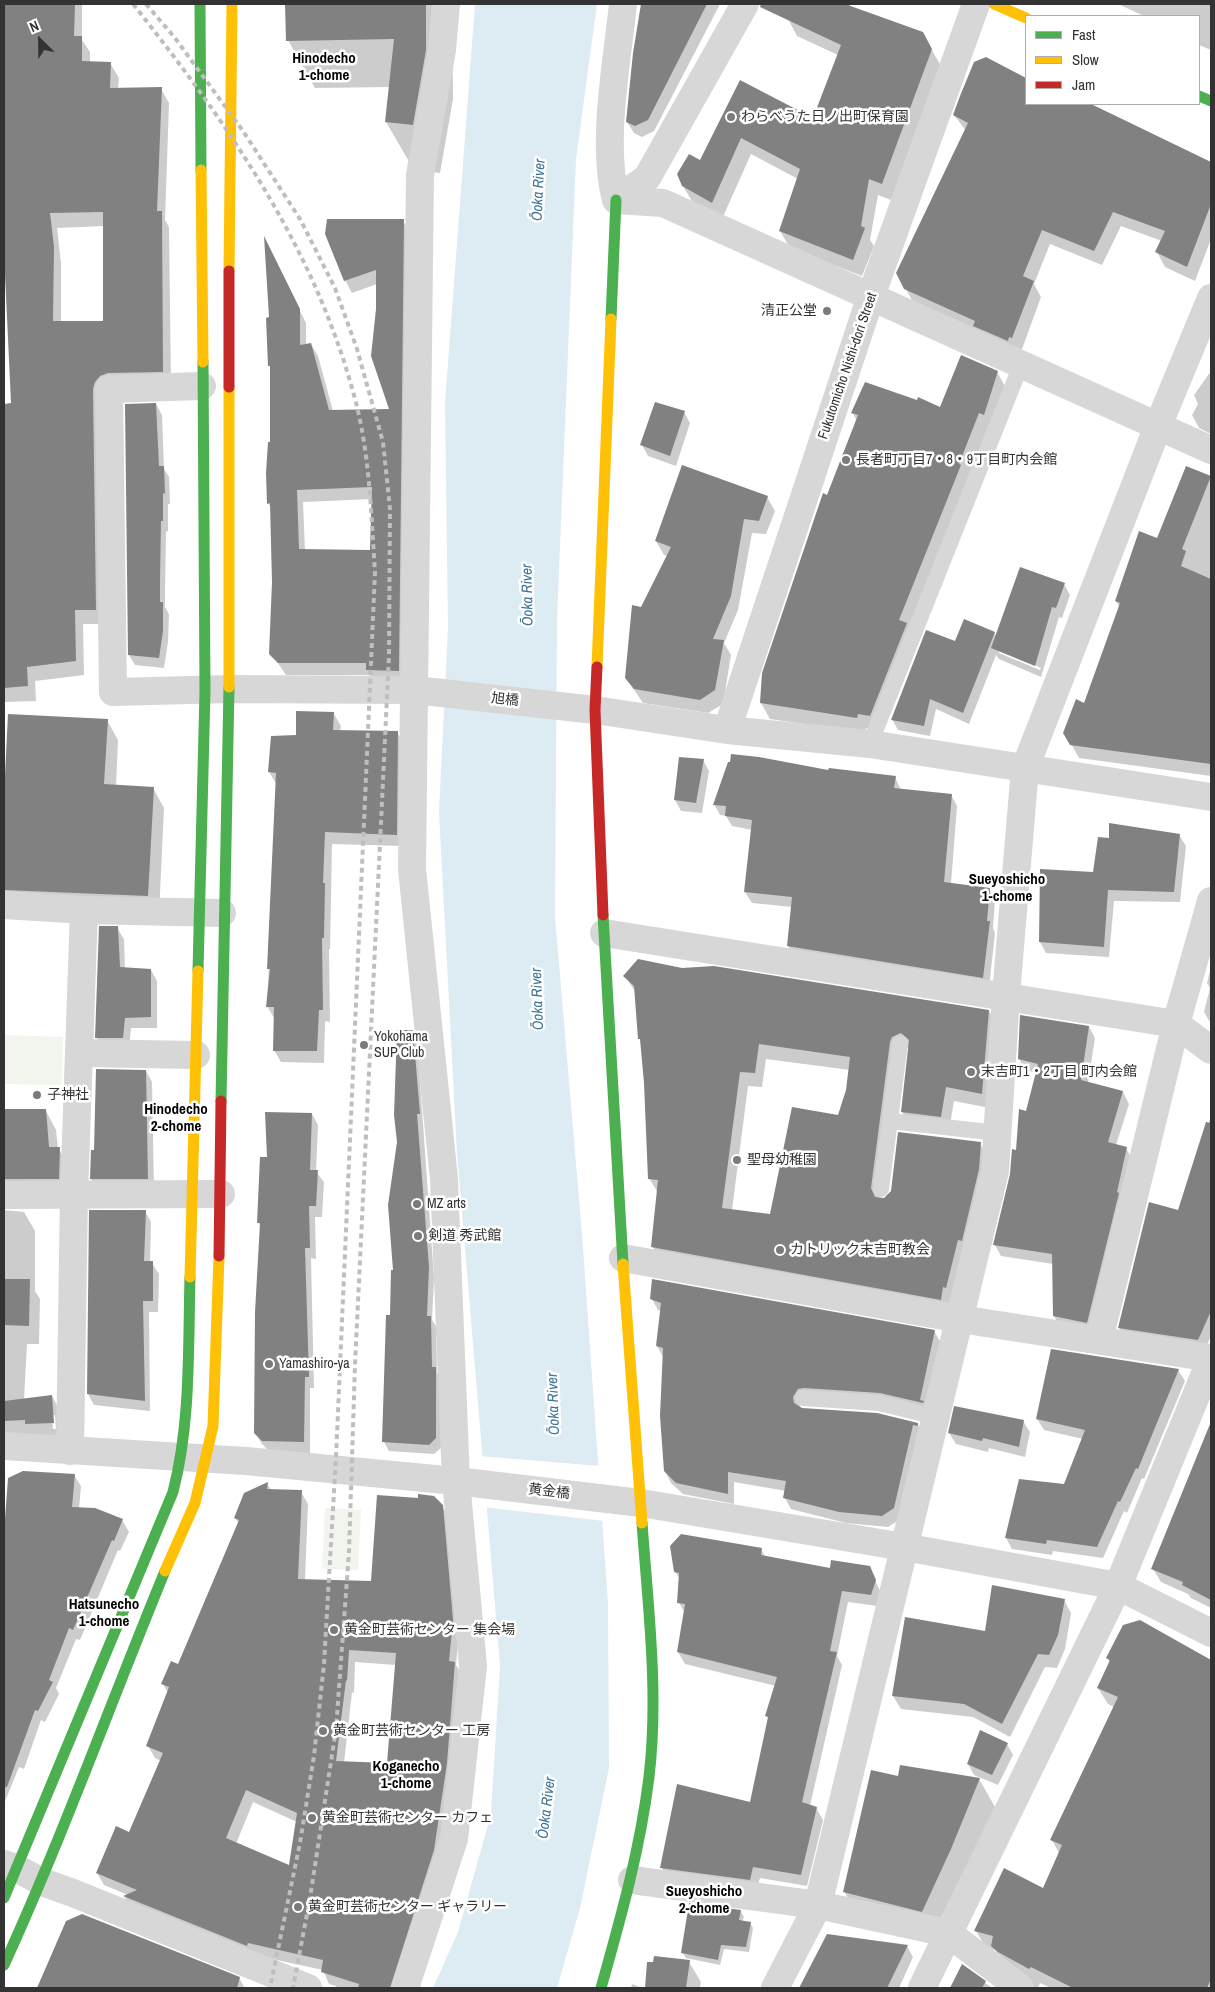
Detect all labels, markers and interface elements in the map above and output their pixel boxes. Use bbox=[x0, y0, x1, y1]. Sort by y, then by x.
north arrow bbox=[15, 15, 65, 65]
legend bbox=[1025, 15, 1200, 105]
text: N bbox=[27, 16, 41, 36]
text: Fast bbox=[1072, 24, 1095, 45]
text: Slow bbox=[1072, 49, 1099, 70]
district label: Hinodecho 1-chome bbox=[292, 50, 356, 85]
text: Jam bbox=[1072, 74, 1095, 95]
place label: わらべうた日ノ出町保育園 bbox=[741, 109, 909, 125]
marker: わらべうた日ノ出町保育園 bbox=[725, 111, 737, 123]
water label: Ōoka River bbox=[528, 158, 550, 222]
street label: Fukutomicho Nishi-dori Street bbox=[815, 291, 881, 441]
place label: 清正公堂 bbox=[761, 303, 817, 319]
marker: 清正公堂 bbox=[821, 305, 833, 317]
place label: 長者町丁目7・8・9丁目町内会館 bbox=[856, 452, 1057, 468]
marker: 長者町丁目7・8・9丁目町内会館 bbox=[840, 454, 852, 466]
water label: Ōoka River bbox=[518, 564, 538, 626]
street label: 旭橋 bbox=[490, 690, 520, 710]
district label: Sueyoshicho 1-chome bbox=[969, 871, 1045, 906]
water label: Ōoka River bbox=[528, 968, 548, 1030]
place label: Yokohama SUP Club bbox=[374, 1029, 428, 1062]
marker: Yokohama SUP Club bbox=[358, 1039, 370, 1051]
place label: 末吉町1・2丁目 町内会館 bbox=[981, 1064, 1137, 1080]
marker: 末吉町1・2丁目 町内会館 bbox=[965, 1066, 977, 1078]
place label: 子神社 bbox=[47, 1087, 89, 1103]
marker: 子神社 bbox=[31, 1089, 43, 1101]
district label: Hinodecho 2-chome bbox=[144, 1101, 208, 1136]
place label: 聖母幼稚園 bbox=[747, 1152, 817, 1168]
marker: 聖母幼稚園 bbox=[731, 1154, 743, 1166]
place label: MZ arts bbox=[427, 1196, 466, 1212]
marker: MZ arts bbox=[411, 1198, 423, 1210]
place label: 剣道 秀武館 bbox=[428, 1228, 501, 1244]
marker: 剣道 秀武館 bbox=[412, 1230, 424, 1242]
place label: カトリック末吉町教会 bbox=[790, 1242, 930, 1258]
marker: カトリック末吉町教会 bbox=[774, 1244, 786, 1256]
place label: Yamashiro-ya bbox=[279, 1356, 350, 1372]
marker: Yamashiro-ya bbox=[263, 1358, 275, 1370]
water label: Ōoka River bbox=[544, 1373, 564, 1435]
street label: 黄金橋 bbox=[527, 1481, 571, 1503]
district label: Hatsunecho 1-chome bbox=[69, 1596, 139, 1631]
place label: 黄金町芸術センター 集会場 bbox=[344, 1622, 515, 1638]
marker: 黄金町芸術センター 集会場 bbox=[328, 1624, 340, 1636]
place label: 黄金町芸術センター 工房 bbox=[333, 1723, 490, 1739]
marker: 黄金町芸術センター 工房 bbox=[317, 1725, 329, 1737]
district label: Koganecho 1-chome bbox=[373, 1758, 439, 1793]
water label: Ōoka River bbox=[534, 1776, 560, 1840]
place label: 黄金町芸術センター カフェ bbox=[322, 1810, 493, 1826]
marker: 黄金町芸術センター カフェ bbox=[306, 1812, 318, 1824]
district label: Sueyoshicho 2-chome bbox=[666, 1883, 742, 1918]
place label: 黄金町芸術センター ギャラリー bbox=[308, 1899, 507, 1915]
marker: 黄金町芸術センター ギャラリー bbox=[292, 1901, 304, 1913]

